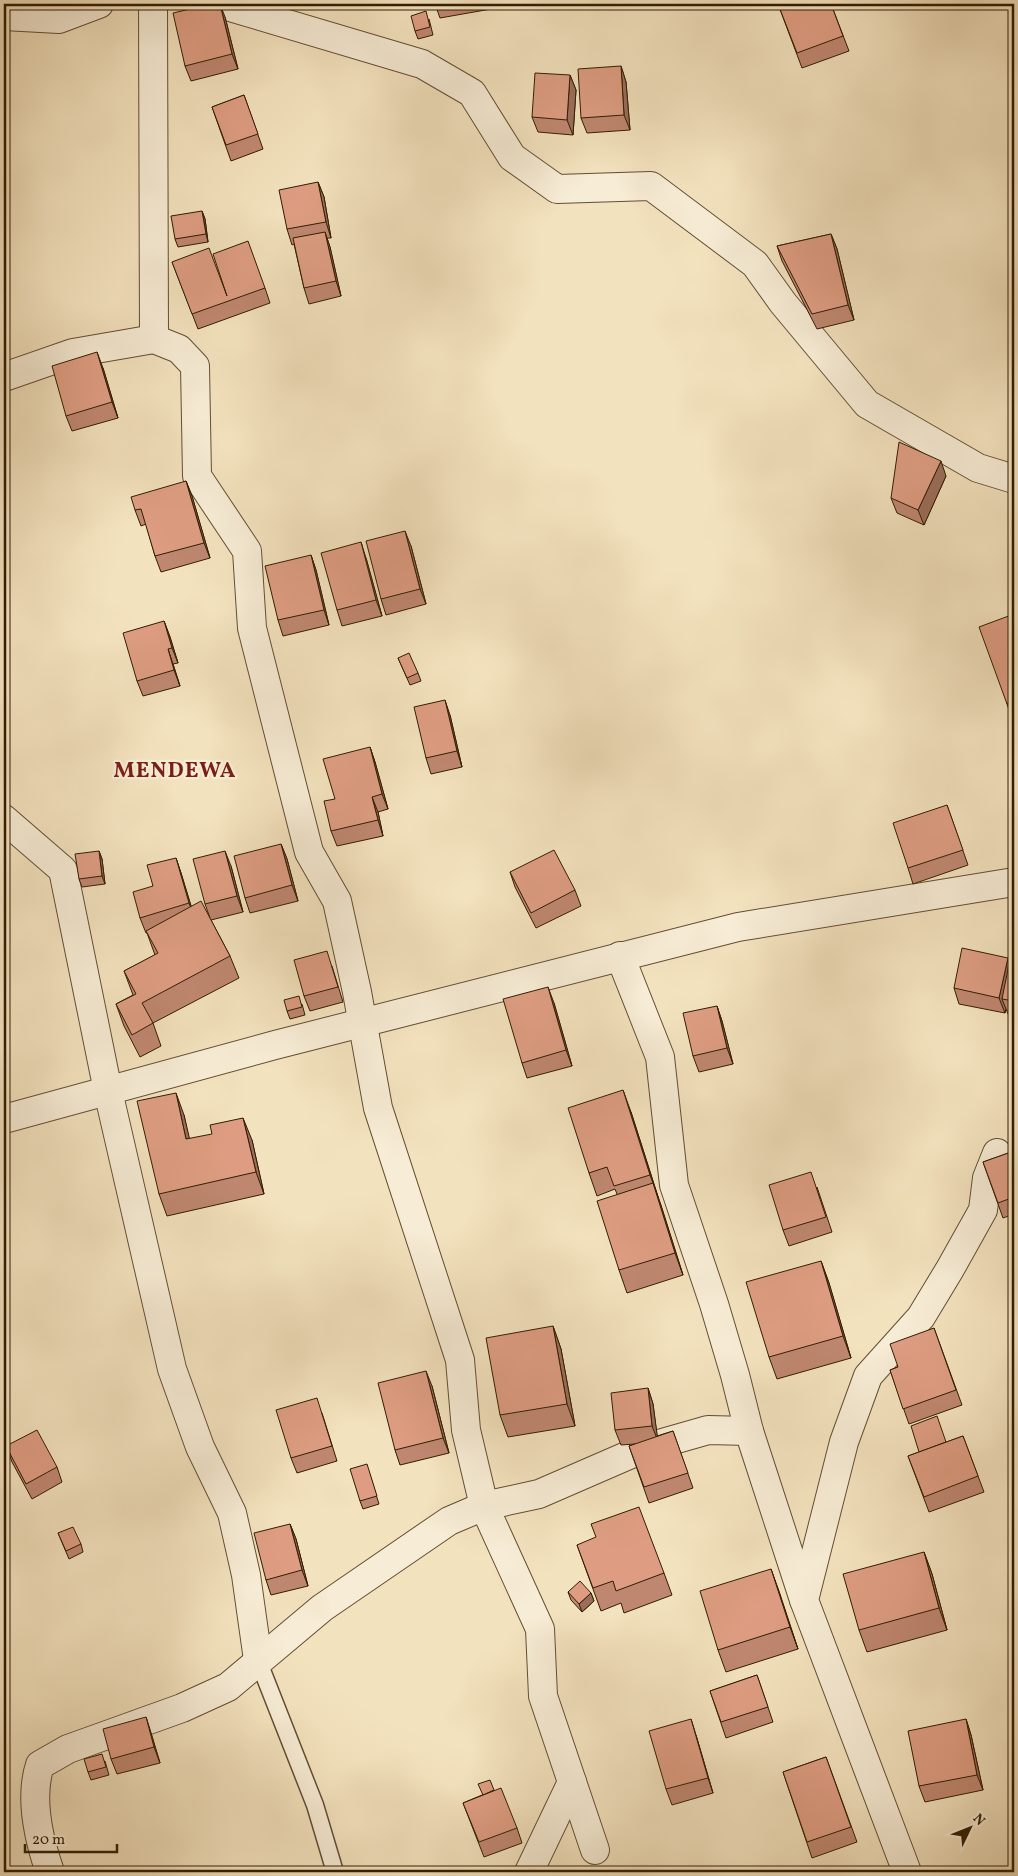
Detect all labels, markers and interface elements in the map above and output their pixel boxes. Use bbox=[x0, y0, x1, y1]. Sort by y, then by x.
district label: MENDEWA bbox=[114, 756, 236, 787]
north arrow bbox=[946, 1804, 996, 1854]
text: N bbox=[968, 1810, 989, 1830]
scale bar bbox=[25, 1821, 118, 1853]
text: 20 m bbox=[32, 1830, 65, 1851]

